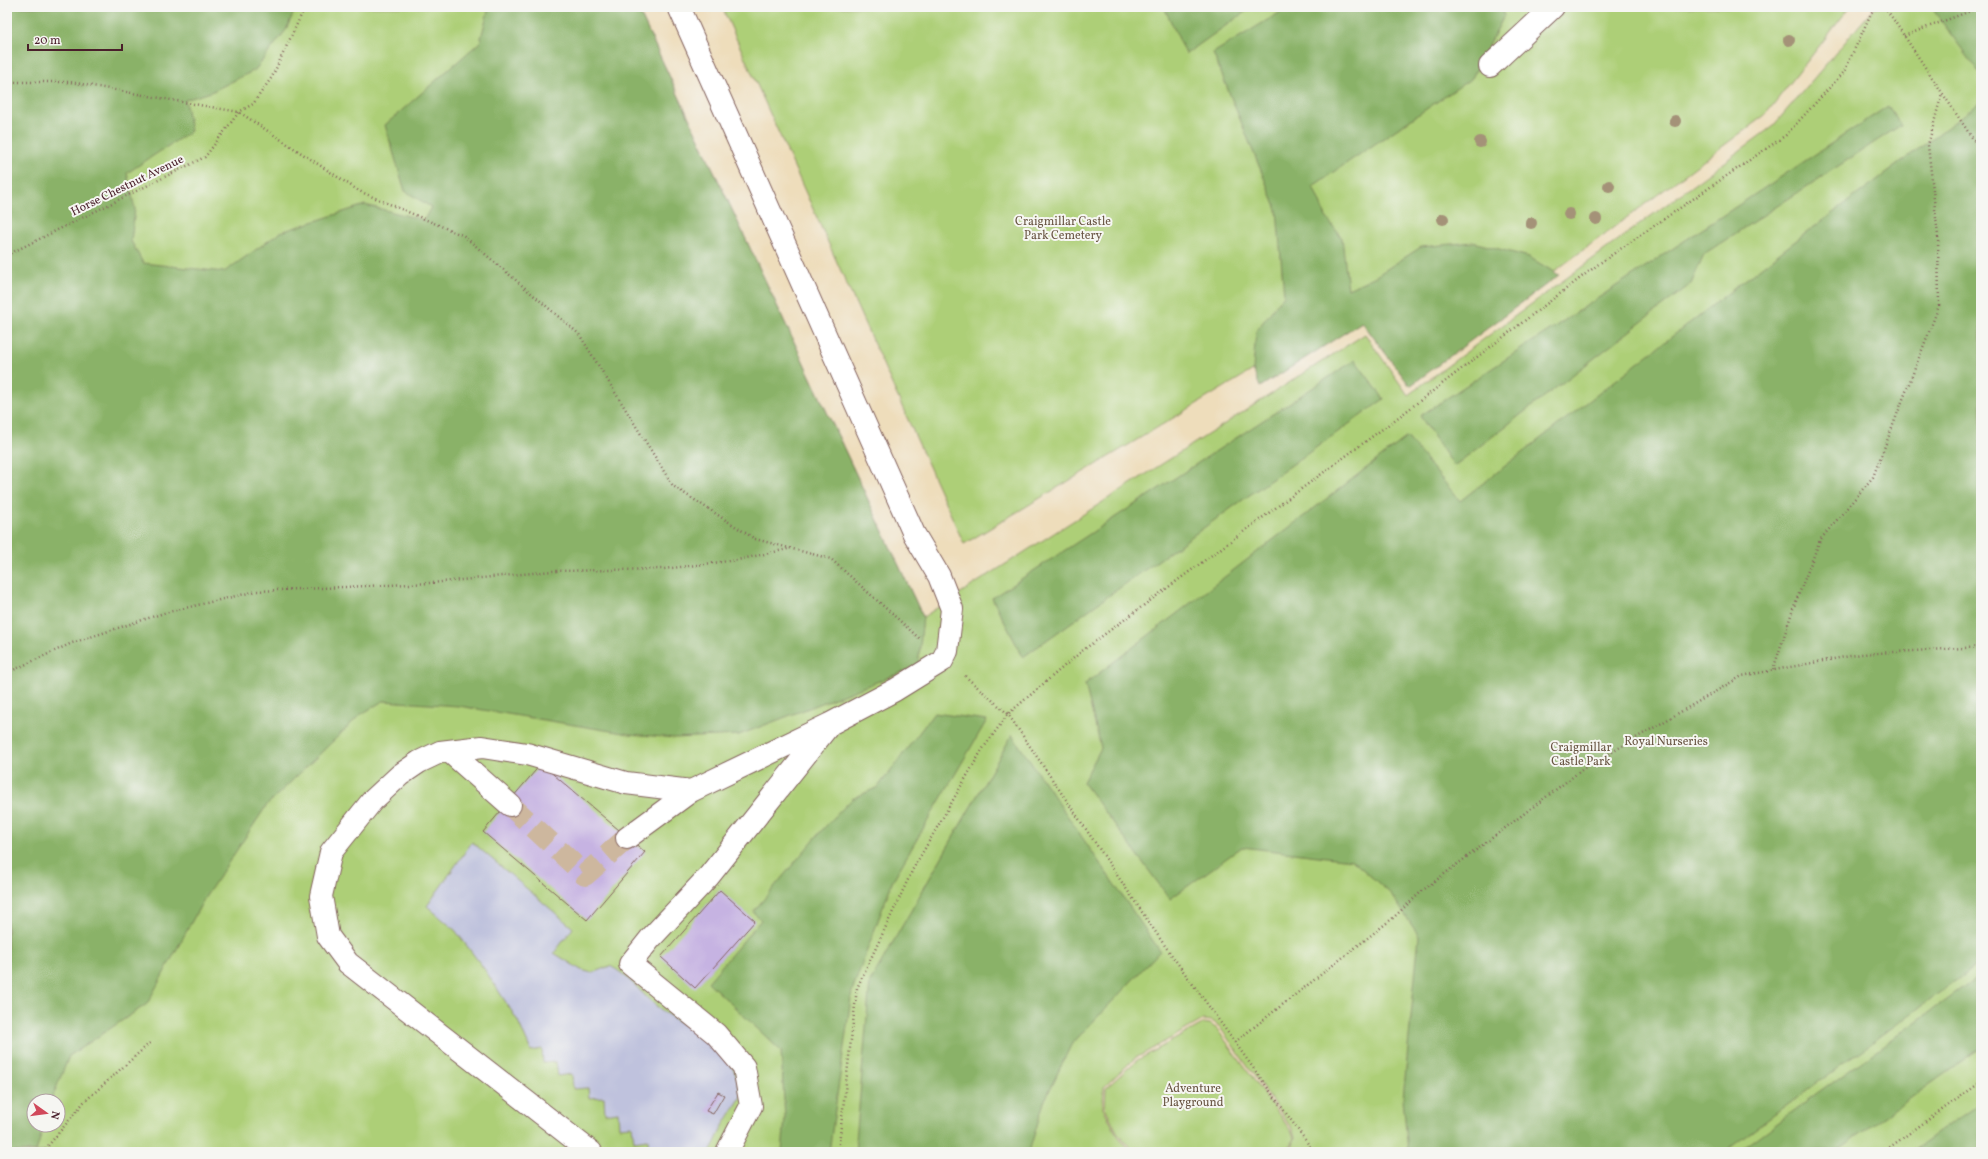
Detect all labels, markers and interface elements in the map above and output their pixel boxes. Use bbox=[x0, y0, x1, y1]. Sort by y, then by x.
scale bar bbox=[28, 26, 122, 52]
text: 20 m bbox=[34, 33, 61, 49]
street label: Horse Chestnut Avenue bbox=[68, 152, 187, 220]
park label: Craigmillar Castle Park Cemetery bbox=[1015, 214, 1111, 244]
park label: Royal Nurseries bbox=[1624, 734, 1708, 750]
park label: Craigmillar Castle Park bbox=[1551, 740, 1612, 770]
park label: Adventure Playground bbox=[1163, 1081, 1224, 1111]
north arrow bbox=[26, 1093, 66, 1133]
text: N bbox=[46, 1109, 62, 1121]

